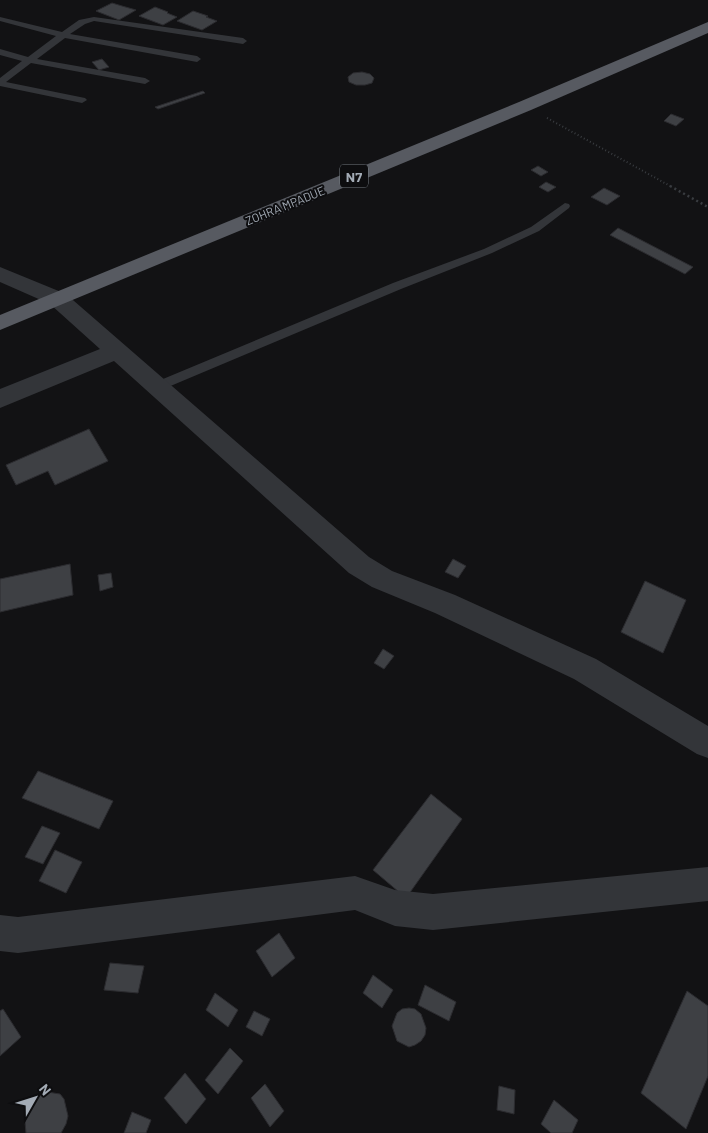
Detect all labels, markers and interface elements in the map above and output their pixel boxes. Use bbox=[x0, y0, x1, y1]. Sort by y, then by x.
road number: N7 bbox=[340, 165, 368, 188]
street label: ZOHRA MPADUE bbox=[243, 183, 327, 227]
north arrow bbox=[10, 1073, 60, 1123]
text: N bbox=[36, 1081, 55, 1098]

